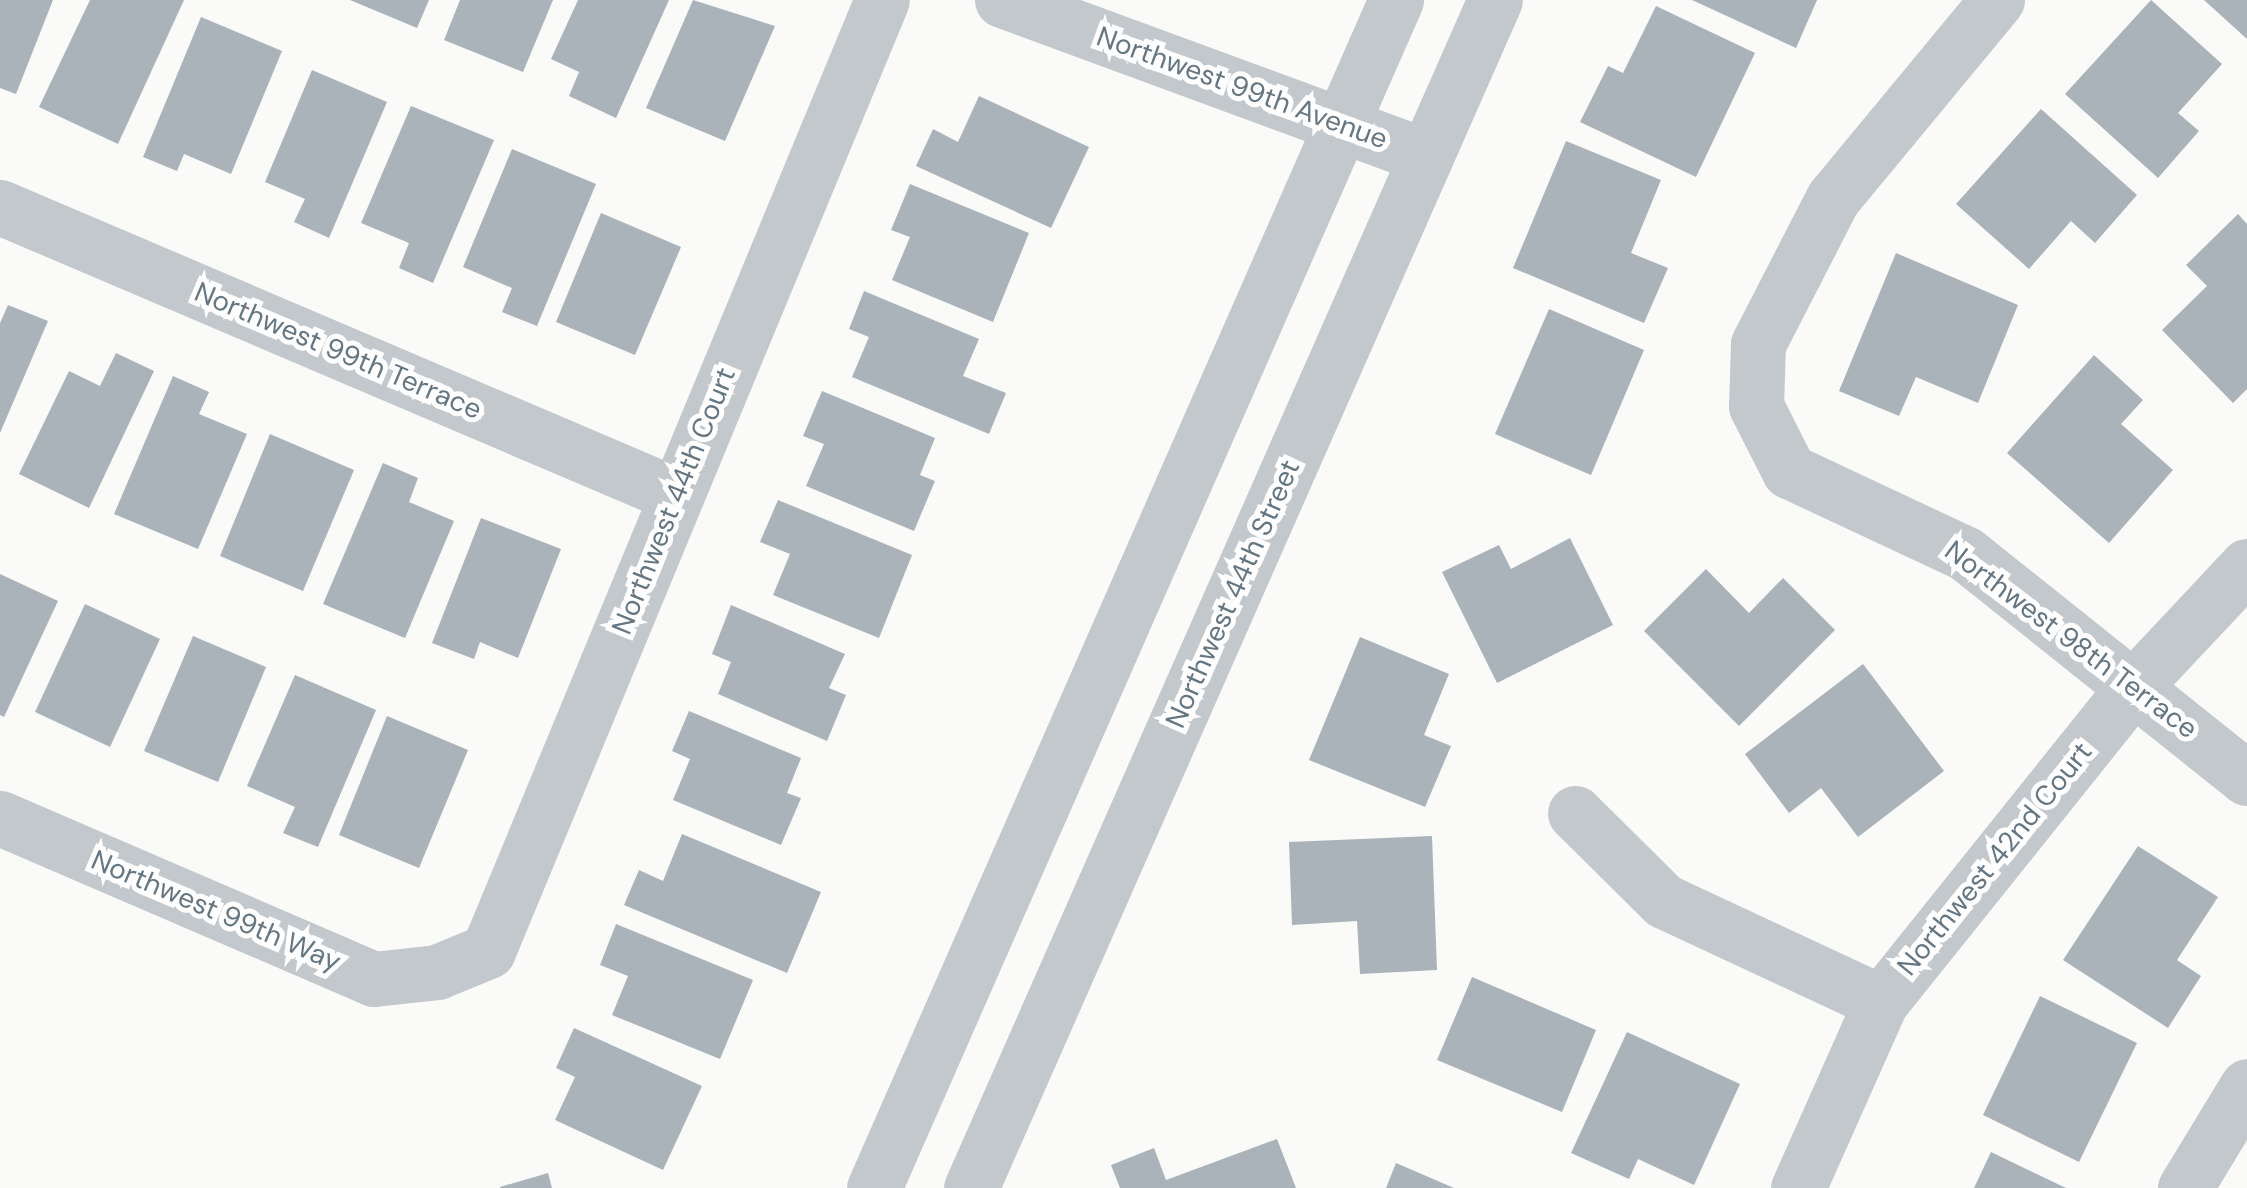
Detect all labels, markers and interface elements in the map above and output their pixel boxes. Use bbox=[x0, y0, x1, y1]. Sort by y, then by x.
street label: Northwest 99th Avenue bbox=[1092, 20, 1392, 156]
street label: Northwest 99th Terrace bbox=[189, 275, 487, 427]
street label: Northwest 44th Court bbox=[605, 363, 743, 639]
street label: Northwest 44th Street bbox=[1159, 455, 1307, 733]
street label: Northwest 98th Terrace bbox=[1938, 534, 2204, 746]
street label: Northwest 42nd Court bbox=[1891, 736, 2099, 982]
street label: Northwest 99th Way bbox=[86, 843, 346, 979]

